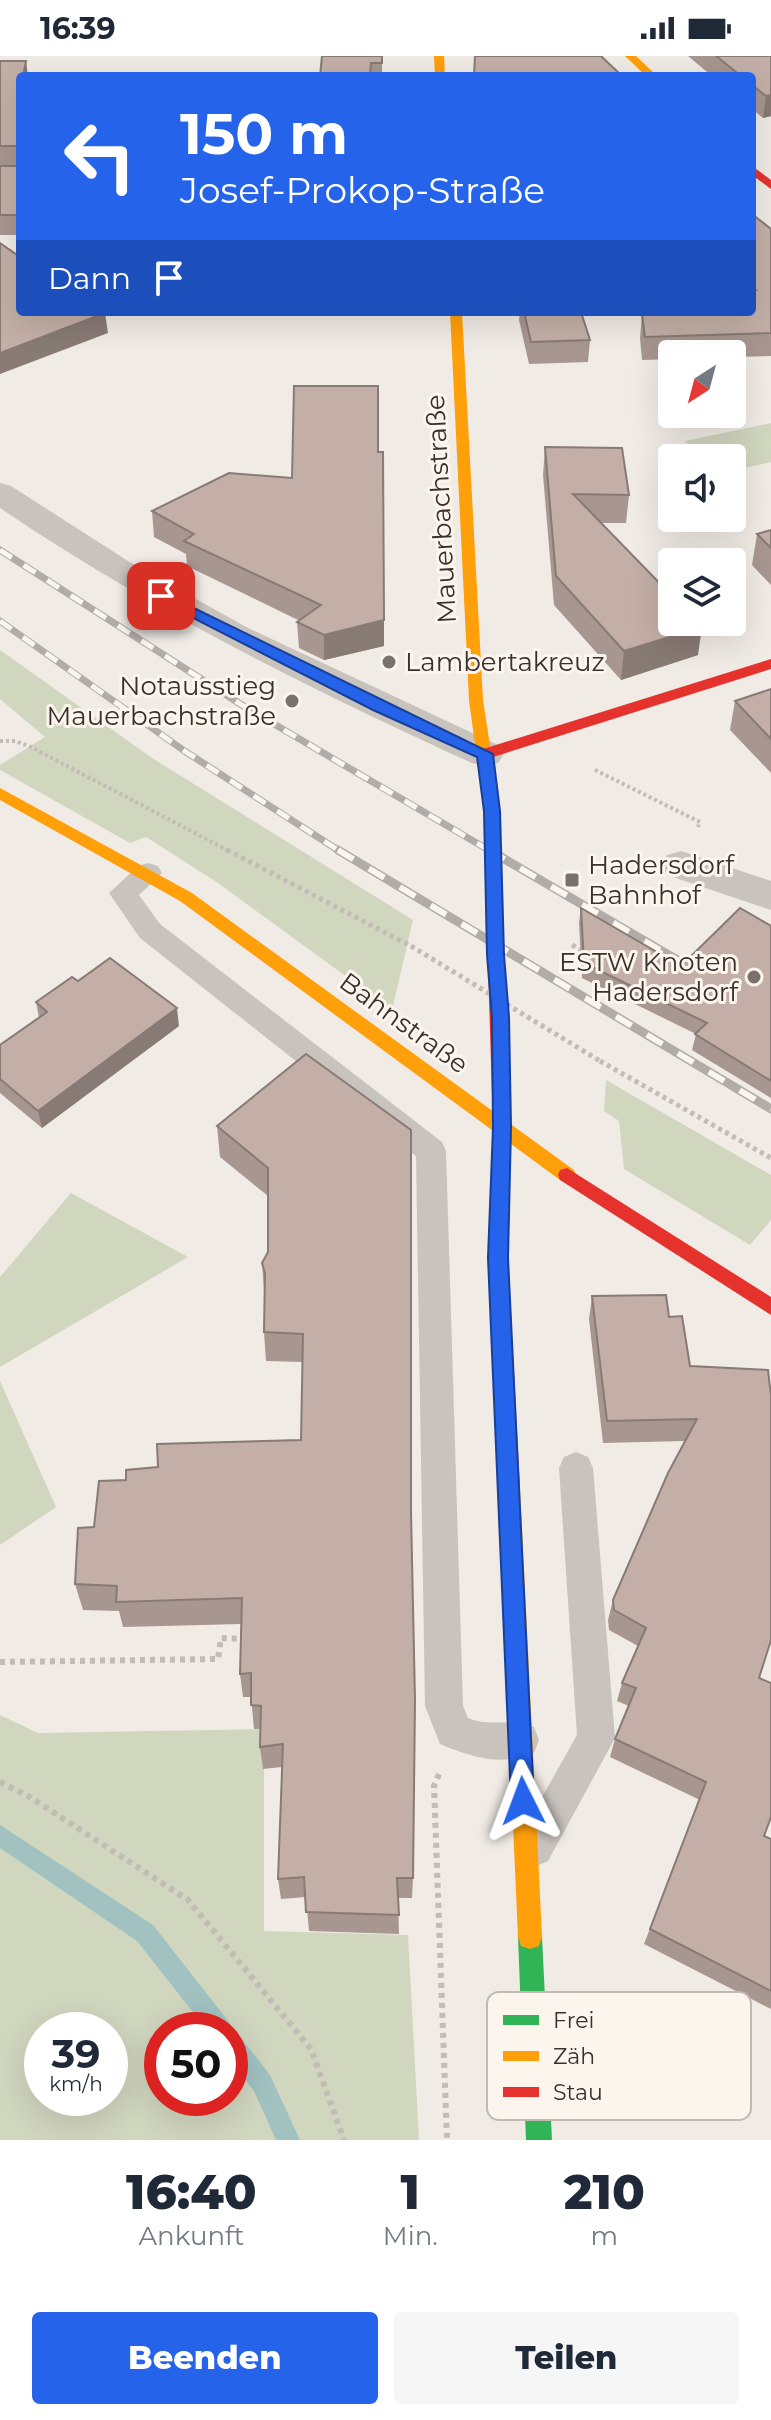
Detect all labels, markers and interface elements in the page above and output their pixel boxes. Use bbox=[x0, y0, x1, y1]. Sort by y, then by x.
text: 16:39 bbox=[40, 10, 116, 47]
text: 150 m bbox=[180, 100, 348, 168]
icon: left bbox=[48, 104, 152, 208]
text: Josef-Prokop-Straße bbox=[180, 168, 545, 212]
icon: arrive bbox=[147, 256, 191, 300]
text: Dann bbox=[48, 260, 131, 297]
north arrow bbox=[658, 340, 746, 428]
map controls bbox=[658, 340, 746, 636]
street label: Mauerbachstraße bbox=[419, 394, 463, 624]
button: sound bbox=[658, 444, 746, 532]
button: layers bbox=[658, 548, 746, 636]
pin bbox=[127, 562, 195, 630]
icon: arrive bbox=[139, 574, 183, 618]
place label: Lambertakreuz bbox=[405, 646, 605, 678]
marker: Lambertakreuz bbox=[380, 653, 398, 671]
place label: Notausstieg Mauerbachstraße bbox=[47, 670, 276, 732]
marker: Notausstieg Mauerbachstraße bbox=[283, 692, 301, 710]
place label: Hadersdorf Bahnhof bbox=[588, 849, 735, 911]
marker: Hadersdorf Bahnhof bbox=[563, 871, 581, 889]
place label: ESTW Knoten Hadersdorf bbox=[559, 946, 739, 1008]
street label: Bahnstraße bbox=[333, 966, 475, 1080]
marker: ESTW Knoten Hadersdorf bbox=[745, 968, 763, 986]
position arrow bbox=[481, 1759, 565, 1843]
legend bbox=[487, 1992, 751, 2120]
text: Frei bbox=[553, 2007, 594, 2034]
speed limit sign: 50 bbox=[144, 2012, 248, 2116]
text: 39 bbox=[51, 2029, 101, 2078]
text: Zäh bbox=[553, 2043, 595, 2070]
text: km/h bbox=[49, 2072, 103, 2096]
text: Stau bbox=[553, 2079, 603, 2106]
text: 16:40 bbox=[126, 2163, 257, 2221]
text: 1 bbox=[401, 2163, 420, 2221]
text: 210 bbox=[564, 2163, 645, 2221]
text: Ankunft bbox=[138, 2220, 244, 2252]
text: Min. bbox=[383, 2220, 438, 2252]
text: m bbox=[591, 2220, 618, 2252]
button: Beenden bbox=[32, 2312, 378, 2404]
button: Teilen bbox=[394, 2312, 739, 2404]

